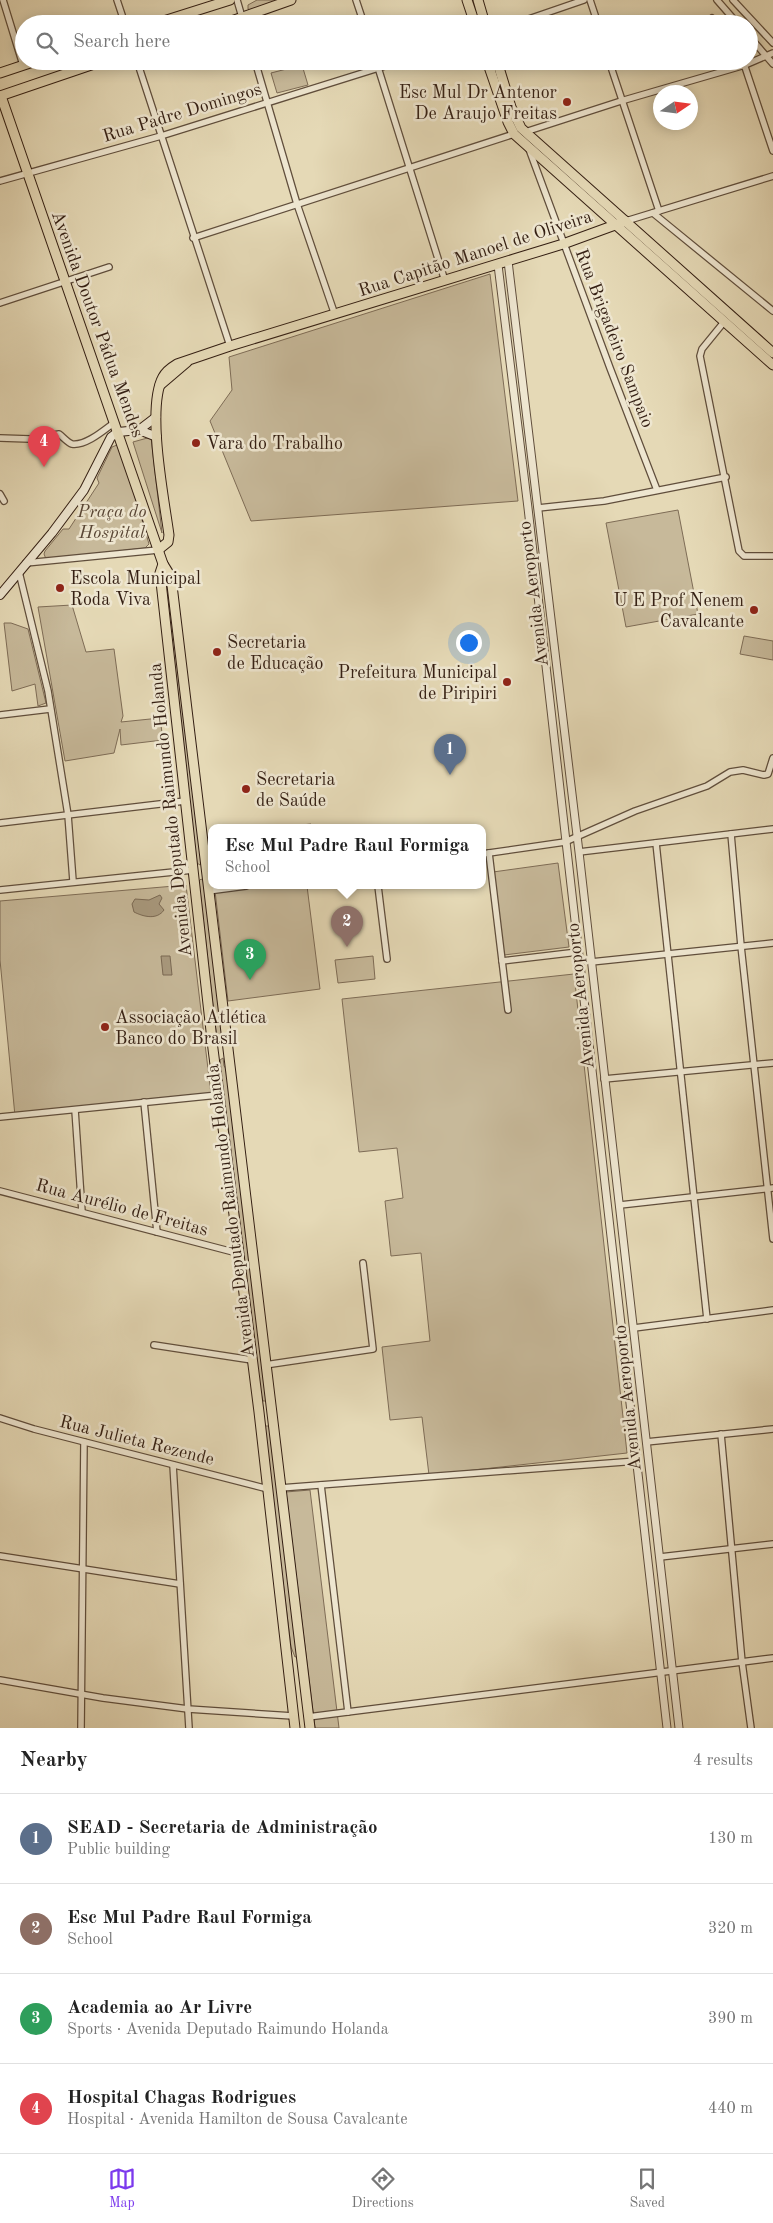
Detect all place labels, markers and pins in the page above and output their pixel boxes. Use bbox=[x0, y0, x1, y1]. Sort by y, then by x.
place label: Esc Mul Dr Antenor De Araujo Freitas bbox=[399, 84, 558, 123]
marker: Esc Mul Dr Antenor De Araujo Freitas bbox=[561, 96, 573, 108]
pin: 4 bbox=[28, 426, 60, 467]
place label: Vara do Trabalho bbox=[206, 435, 343, 453]
marker: Vara do Trabalho bbox=[190, 437, 202, 449]
place label: Escola Municipal Roda Viva bbox=[70, 570, 201, 609]
marker: Escola Municipal Roda Viva bbox=[54, 582, 66, 594]
place label: U E Prof Nenem Cavalcante bbox=[614, 592, 744, 631]
marker: U E Prof Nenem Cavalcante bbox=[748, 604, 760, 616]
place label: Secretaria de Educação bbox=[227, 634, 324, 673]
marker: Secretaria de Educação bbox=[211, 646, 223, 658]
place label: Prefeitura Municipal de Piripiri bbox=[338, 664, 497, 703]
marker: Prefeitura Municipal de Piripiri bbox=[501, 676, 513, 688]
pin: 1 bbox=[434, 734, 466, 775]
place label: Secretaria de Saúde bbox=[256, 771, 335, 810]
marker: Secretaria de Saúde bbox=[240, 783, 252, 795]
pin: 2 bbox=[331, 906, 363, 947]
pin: 3 bbox=[234, 939, 266, 980]
place label: Associação Atlética Banco do Brasil bbox=[115, 1009, 267, 1048]
marker: Associação Atlética Banco do Brasil bbox=[99, 1021, 111, 1033]

